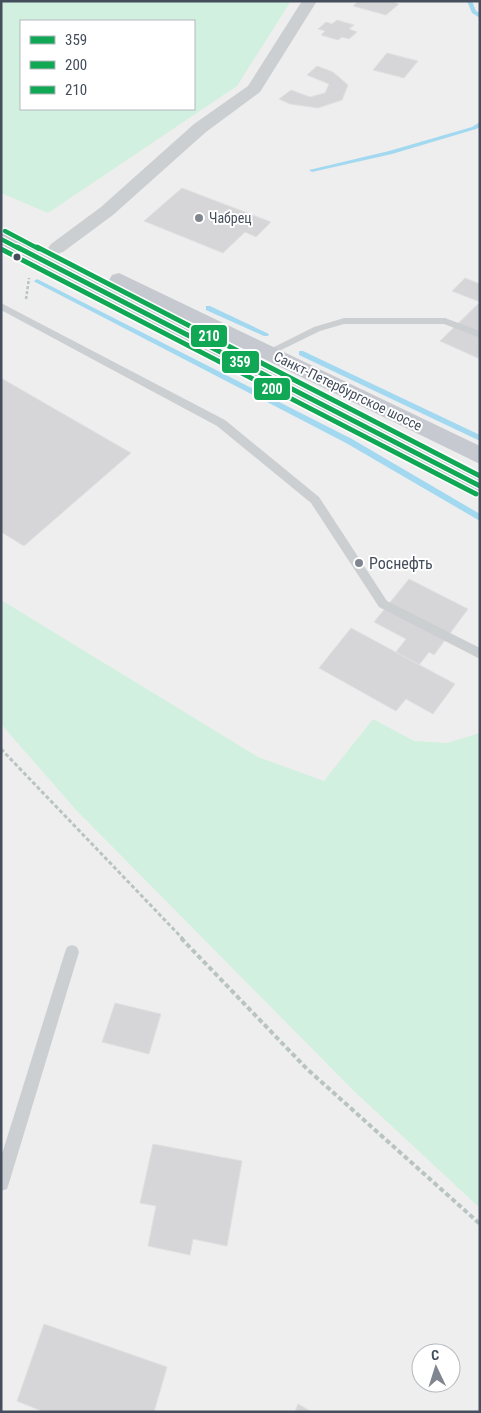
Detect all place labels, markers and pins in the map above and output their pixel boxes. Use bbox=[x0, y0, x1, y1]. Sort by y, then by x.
place label: Чабрец bbox=[209, 210, 252, 226]
marker: Чабрец bbox=[193, 212, 205, 224]
unlabelled marker bbox=[12, 252, 22, 262]
place label: Роснефть bbox=[369, 554, 433, 573]
marker: Роснефть bbox=[353, 557, 365, 569]

